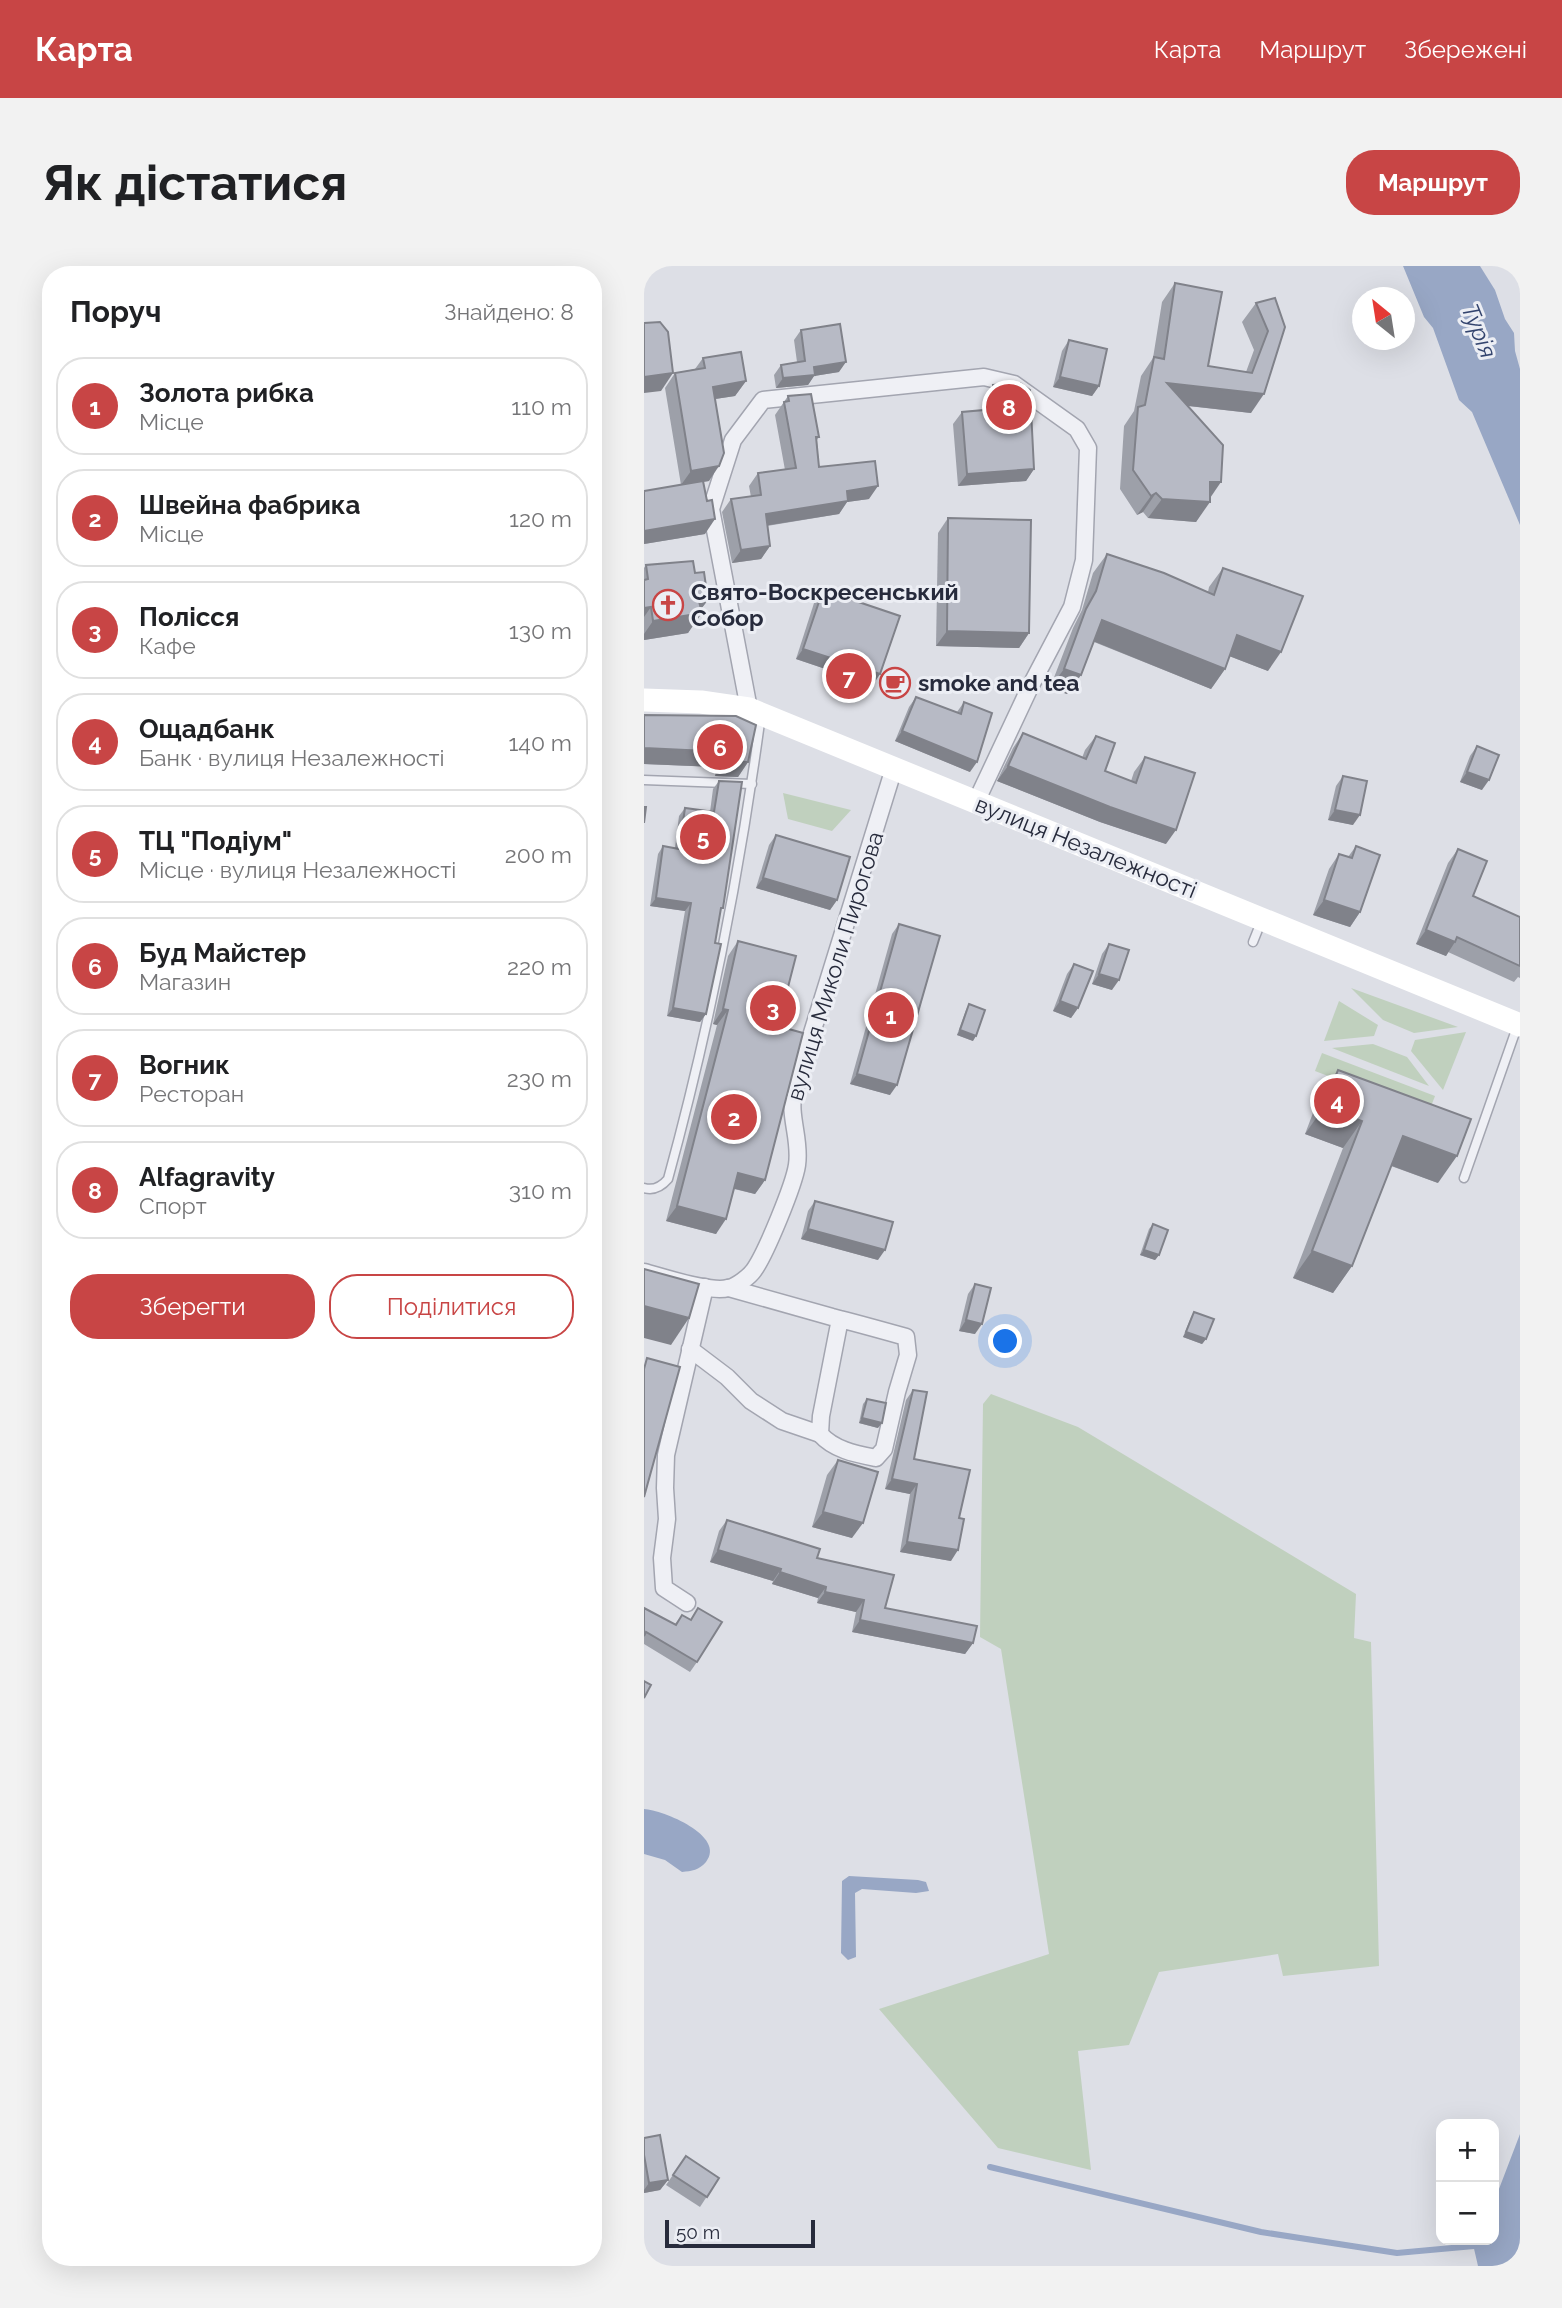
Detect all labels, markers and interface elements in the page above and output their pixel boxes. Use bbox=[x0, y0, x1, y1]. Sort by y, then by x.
text: Карта bbox=[35, 30, 133, 69]
text: Карта bbox=[1154, 35, 1221, 64]
text: Маршрут bbox=[1259, 35, 1366, 64]
text: Збережені bbox=[1404, 35, 1527, 64]
button: Маршрут bbox=[1346, 150, 1520, 215]
text: Як дістатися bbox=[42, 154, 347, 211]
north arrow bbox=[1352, 287, 1415, 350]
text: Поруч bbox=[70, 294, 161, 329]
text: Знайдено: 8 bbox=[444, 298, 574, 325]
water label: Турія bbox=[1455, 299, 1503, 362]
text: Золота рибка bbox=[139, 378, 314, 408]
pin: 8 bbox=[986, 381, 1032, 433]
text: 1 bbox=[89, 393, 101, 420]
text: 110 m bbox=[511, 393, 572, 420]
text: Місце bbox=[139, 408, 204, 435]
text: Швейна фабрика bbox=[139, 490, 360, 520]
text: 2 bbox=[89, 505, 101, 532]
text: 120 m bbox=[509, 505, 572, 532]
text: Місце bbox=[139, 520, 204, 547]
place label: Свято-Воскресенський Собор bbox=[691, 578, 959, 631]
church icon: Свято-Воскресенський Собор bbox=[651, 588, 685, 622]
text: Полісся bbox=[139, 602, 239, 632]
text: 3 bbox=[89, 617, 101, 644]
text: 130 m bbox=[509, 617, 572, 644]
text: Кафе bbox=[139, 632, 196, 659]
pin: 7 bbox=[826, 650, 872, 702]
cafe icon: smoke and tea bbox=[878, 666, 912, 700]
place label: smoke and tea bbox=[918, 669, 1079, 696]
text: Ощадбанк bbox=[139, 714, 275, 744]
pin: 6 bbox=[697, 721, 743, 773]
text: 4 bbox=[88, 729, 102, 756]
text: 140 m bbox=[509, 729, 572, 756]
text: Банк · вулиця Незалежності bbox=[139, 744, 444, 771]
street label: вулиця Незалежності bbox=[972, 790, 1201, 903]
pin: 5 bbox=[680, 811, 726, 863]
text: ТЦ "Подіум" bbox=[139, 826, 292, 856]
street label: вулиця Миколи Пирогова bbox=[781, 828, 888, 1104]
text: 5 bbox=[89, 841, 101, 868]
text: 200 m bbox=[505, 841, 572, 868]
text: Місце · вулиця Незалежності bbox=[139, 856, 456, 883]
text: Буд Майстер bbox=[139, 938, 306, 968]
text: 6 bbox=[88, 953, 102, 980]
text: 220 m bbox=[507, 953, 572, 980]
text: Магазин bbox=[139, 968, 231, 995]
pin: 3 bbox=[750, 982, 796, 1034]
pin: 1 bbox=[868, 989, 914, 1041]
text: Вогник bbox=[139, 1050, 230, 1080]
text: 7 bbox=[89, 1065, 101, 1092]
text: 230 m bbox=[507, 1065, 572, 1092]
pin: 4 bbox=[1314, 1075, 1360, 1127]
text: Ресторан bbox=[139, 1080, 244, 1107]
pin: 2 bbox=[711, 1091, 757, 1143]
text: Alfagravity bbox=[139, 1162, 275, 1192]
text: 8 bbox=[88, 1177, 102, 1204]
text: 310 m bbox=[509, 1177, 572, 1204]
text: Спорт bbox=[139, 1192, 207, 1219]
button: Зберегти bbox=[70, 1274, 315, 1339]
button: Поділитися bbox=[329, 1274, 574, 1339]
your location bbox=[988, 1324, 1022, 1358]
map controls bbox=[1436, 2119, 1499, 2245]
button: + bbox=[1436, 2119, 1499, 2182]
button: − bbox=[1436, 2182, 1499, 2245]
scale bar bbox=[665, 2217, 816, 2249]
text: 50 m bbox=[676, 2221, 720, 2243]

